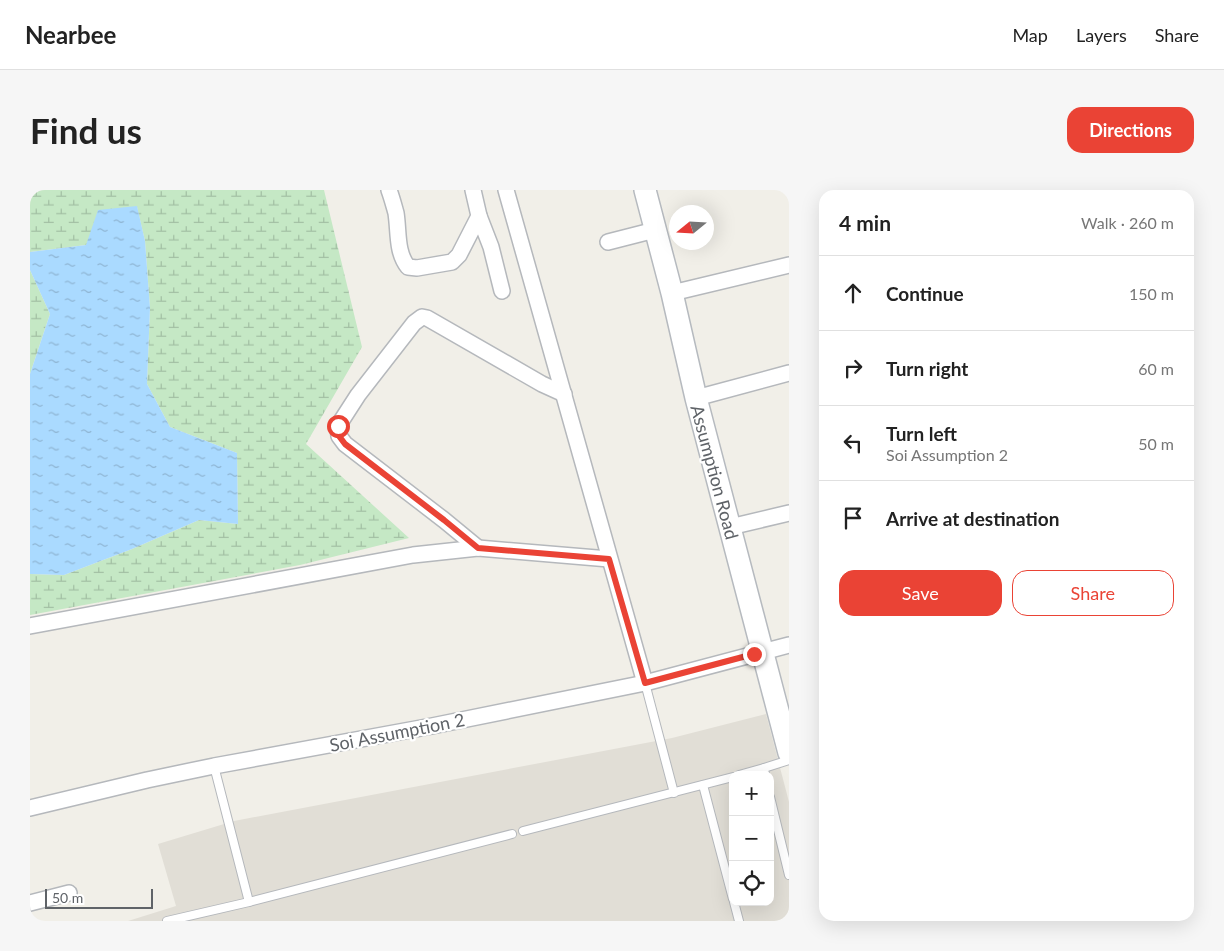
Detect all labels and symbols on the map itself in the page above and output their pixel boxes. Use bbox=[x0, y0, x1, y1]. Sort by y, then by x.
north arrow bbox=[669, 205, 714, 250]
street label: Assumption Road bbox=[686, 402, 744, 542]
route start bbox=[327, 415, 350, 438]
route end bbox=[743, 643, 766, 666]
street label: Soi Assumption 2 bbox=[328, 708, 466, 756]
scale bar bbox=[45, 886, 152, 909]

